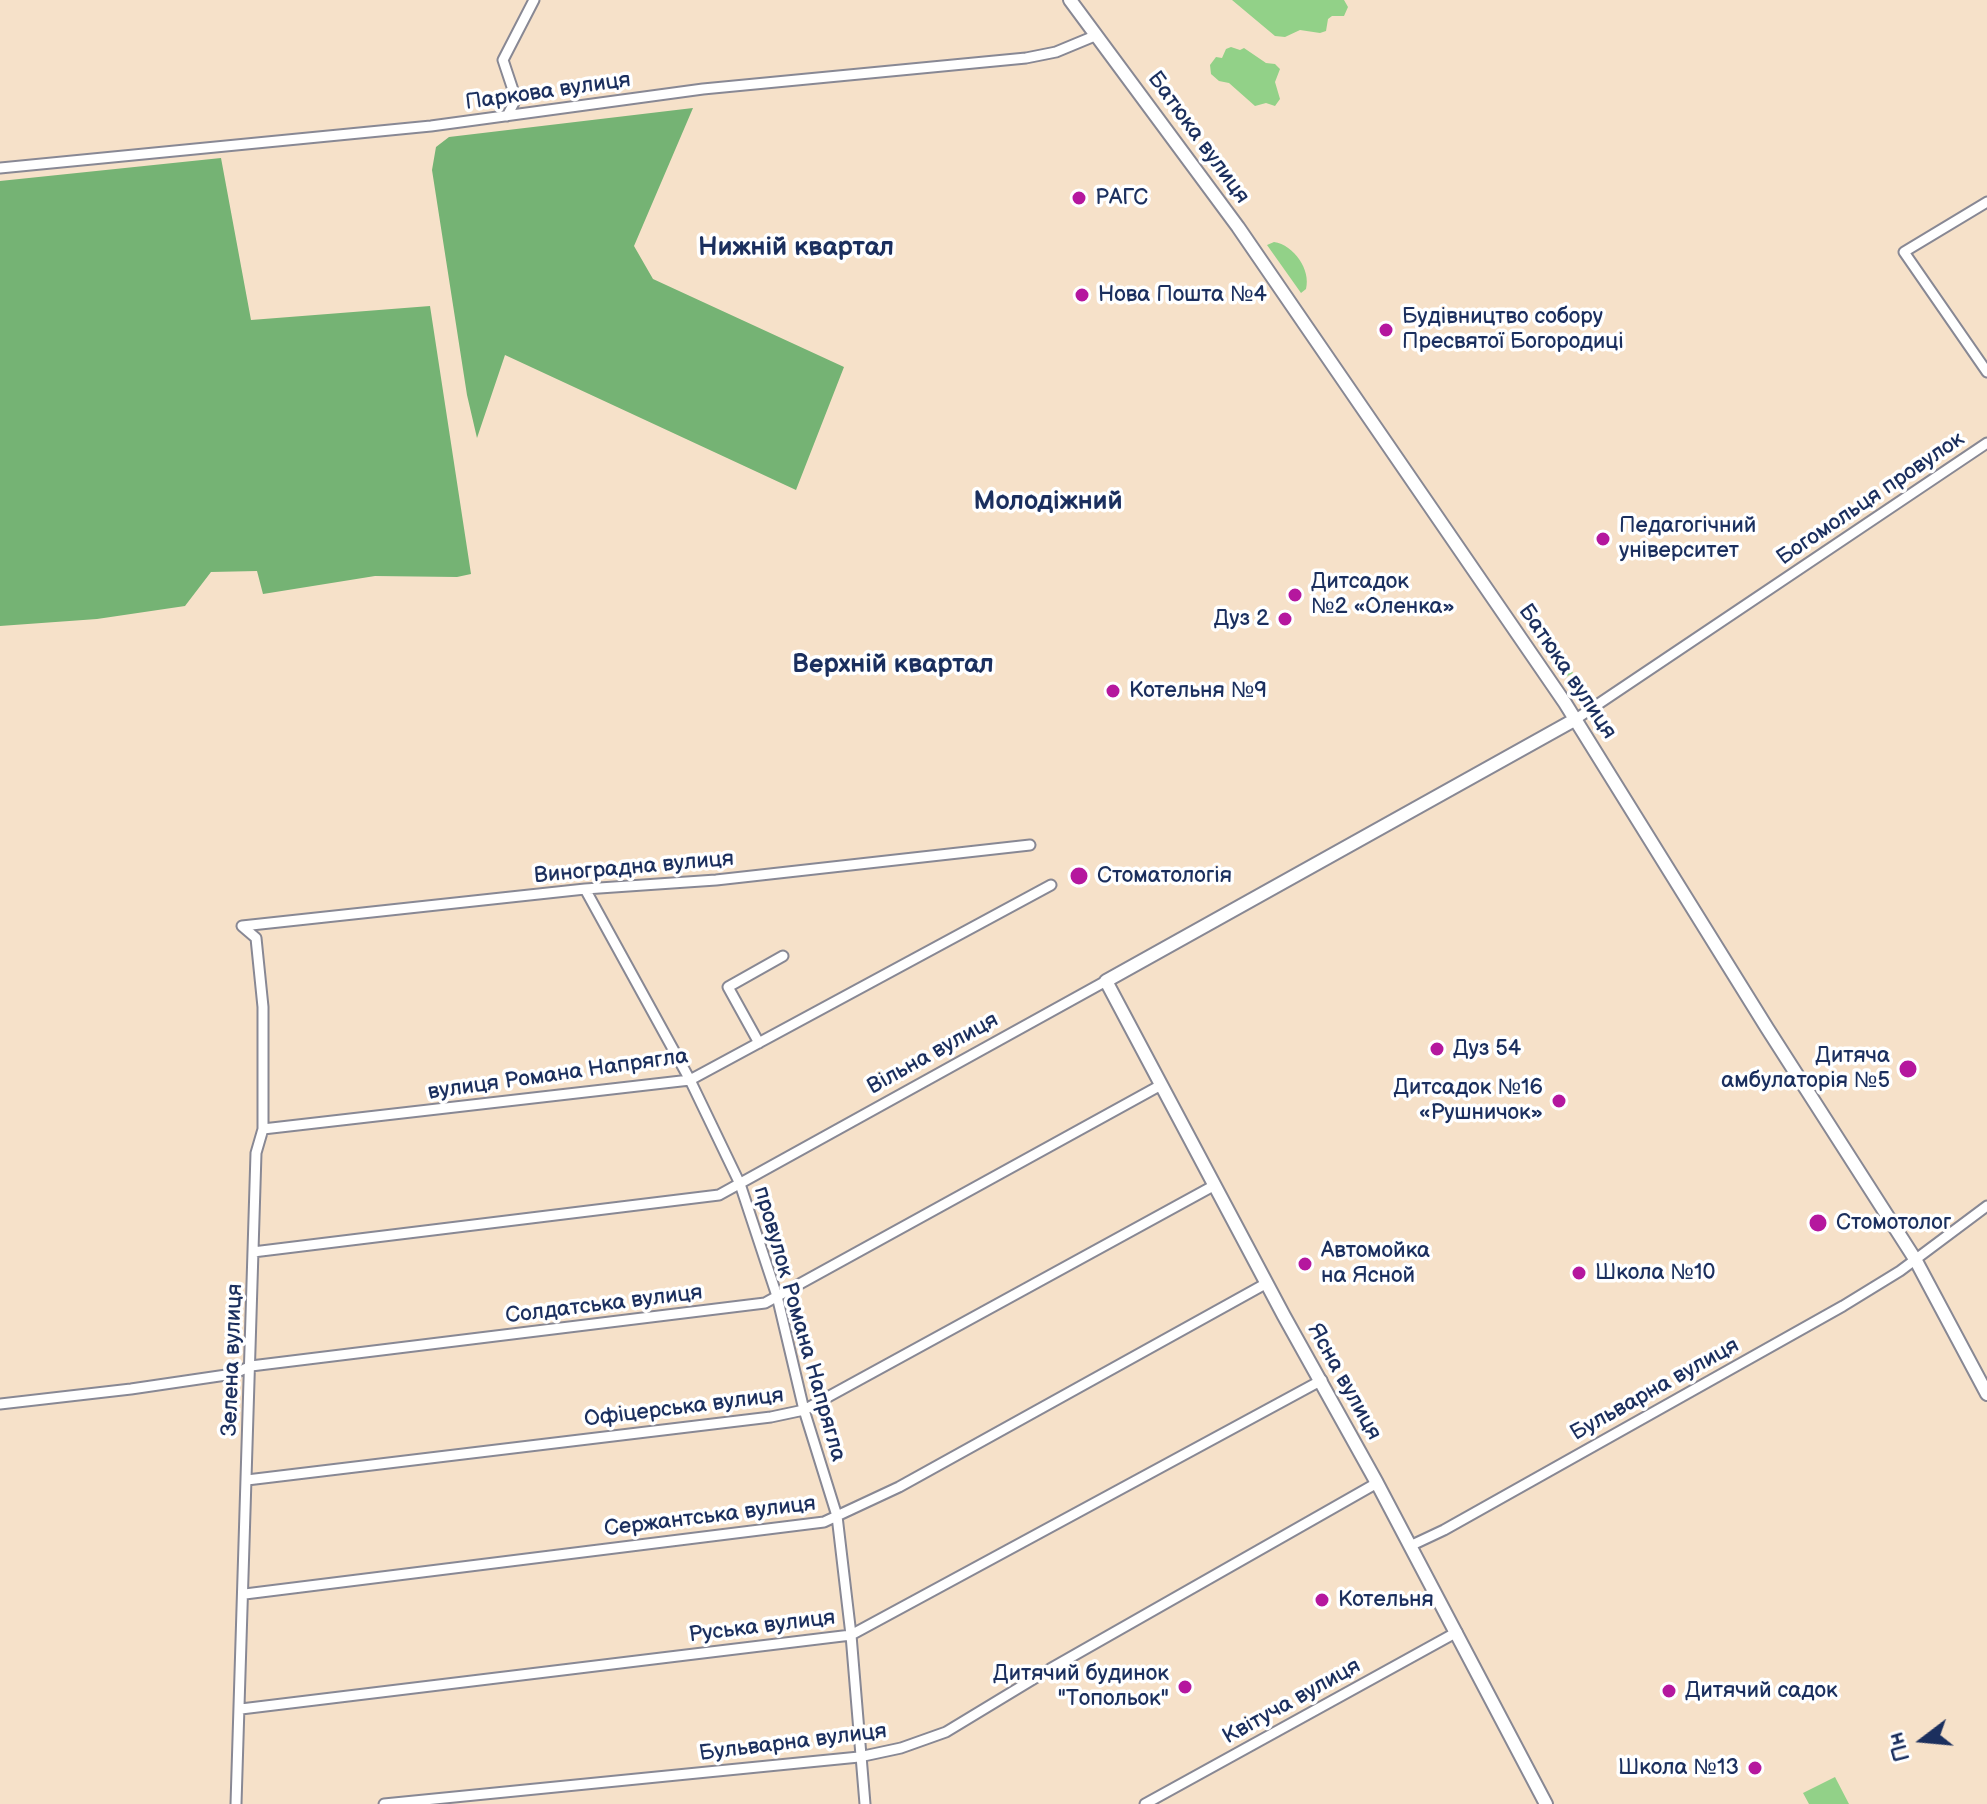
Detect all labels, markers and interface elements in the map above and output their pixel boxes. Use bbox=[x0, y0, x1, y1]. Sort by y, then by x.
street label: Паркова вулиця bbox=[464, 67, 632, 117]
street label: Батюка вулиця bbox=[1141, 67, 1255, 209]
place label: РАГС bbox=[1095, 185, 1148, 211]
marker: РАГС bbox=[1070, 189, 1088, 207]
district label: Нижній квартал bbox=[698, 232, 894, 264]
place label: Нова Пошта №4 bbox=[1098, 282, 1267, 308]
marker: Нова Пошта №4 bbox=[1073, 286, 1091, 304]
place label: Будівництво собору Пресвятої Богородиці bbox=[1402, 304, 1624, 356]
marker: Будівництво собору Пресвятої Богородиці bbox=[1377, 321, 1395, 339]
street label: Богомольця провулок bbox=[1772, 426, 1970, 572]
district label: Молодіжний bbox=[973, 486, 1123, 518]
place label: Педагогічний університет bbox=[1619, 513, 1756, 564]
marker: Педагогічний університет bbox=[1594, 530, 1612, 548]
place label: Дитсадок №2 «Оленка» bbox=[1311, 569, 1455, 620]
marker: Дитсадок №2 «Оленка» bbox=[1286, 586, 1304, 604]
street label: Батюка вулиця bbox=[1512, 600, 1622, 744]
place label: Дуз 2 bbox=[1214, 606, 1269, 632]
marker: Дуз 2 bbox=[1276, 610, 1294, 628]
district label: Верхній квартал bbox=[792, 649, 994, 681]
place label: Котельня №9 bbox=[1129, 678, 1267, 704]
marker: Котельня №9 bbox=[1104, 682, 1122, 700]
street label: Виноградна вулиця bbox=[533, 846, 735, 890]
place label: Стоматологія bbox=[1097, 863, 1232, 889]
marker: Стоматологія bbox=[1068, 865, 1090, 887]
street label: Вільна вулиця bbox=[863, 1007, 1003, 1101]
place label: Дуз 54 bbox=[1453, 1036, 1521, 1062]
marker: Дуз 54 bbox=[1428, 1040, 1446, 1058]
place label: Дитяча амбулаторія №5 bbox=[1721, 1043, 1890, 1094]
street label: вулиця Романа Напрягла bbox=[426, 1044, 690, 1106]
marker: Дитяча амбулаторія №5 bbox=[1897, 1058, 1919, 1080]
place label: Дитсадок №16 «Рушничок» bbox=[1393, 1075, 1543, 1126]
marker: Дитсадок №16 «Рушничок» bbox=[1550, 1092, 1568, 1110]
street label: провулок Романа Напрягла bbox=[747, 1183, 851, 1465]
place label: Стомотолог bbox=[1836, 1210, 1951, 1236]
marker: Стомотолог bbox=[1807, 1212, 1829, 1234]
place label: Автомойка на Ясной bbox=[1321, 1238, 1430, 1290]
marker: Автомойка на Ясной bbox=[1296, 1255, 1314, 1273]
place label: Школа №10 bbox=[1595, 1260, 1715, 1286]
marker: Школа №10 bbox=[1570, 1264, 1588, 1282]
street label: Солдатська вулиця bbox=[504, 1280, 704, 1330]
street label: Зелена вулиця bbox=[217, 1283, 249, 1437]
street label: Ясна вулиця bbox=[1301, 1319, 1387, 1445]
street label: Бульварна вулиця bbox=[1566, 1333, 1744, 1447]
street label: Офіцерська вулиця bbox=[583, 1383, 785, 1433]
street label: Сержантська вулиця bbox=[603, 1491, 817, 1543]
place label: Котельня bbox=[1338, 1587, 1434, 1613]
marker: Котельня bbox=[1313, 1591, 1331, 1609]
street label: Руська вулиця bbox=[687, 1605, 837, 1649]
street label: Квітуча вулиця bbox=[1219, 1653, 1365, 1751]
place label: Дитячий будинок "Топольок" bbox=[993, 1661, 1169, 1712]
marker: Дитячий будинок "Топольок" bbox=[1176, 1678, 1194, 1696]
place label: Дитячий садок bbox=[1685, 1678, 1838, 1704]
marker: Дитячий садок bbox=[1660, 1682, 1678, 1700]
north arrow bbox=[1883, 1700, 1963, 1780]
street label: Бульварна вулиця bbox=[698, 1718, 888, 1768]
text: Пн bbox=[1882, 1729, 1916, 1765]
place label: Школа №13 bbox=[1618, 1755, 1739, 1781]
marker: Школа №13 bbox=[1746, 1759, 1764, 1777]

